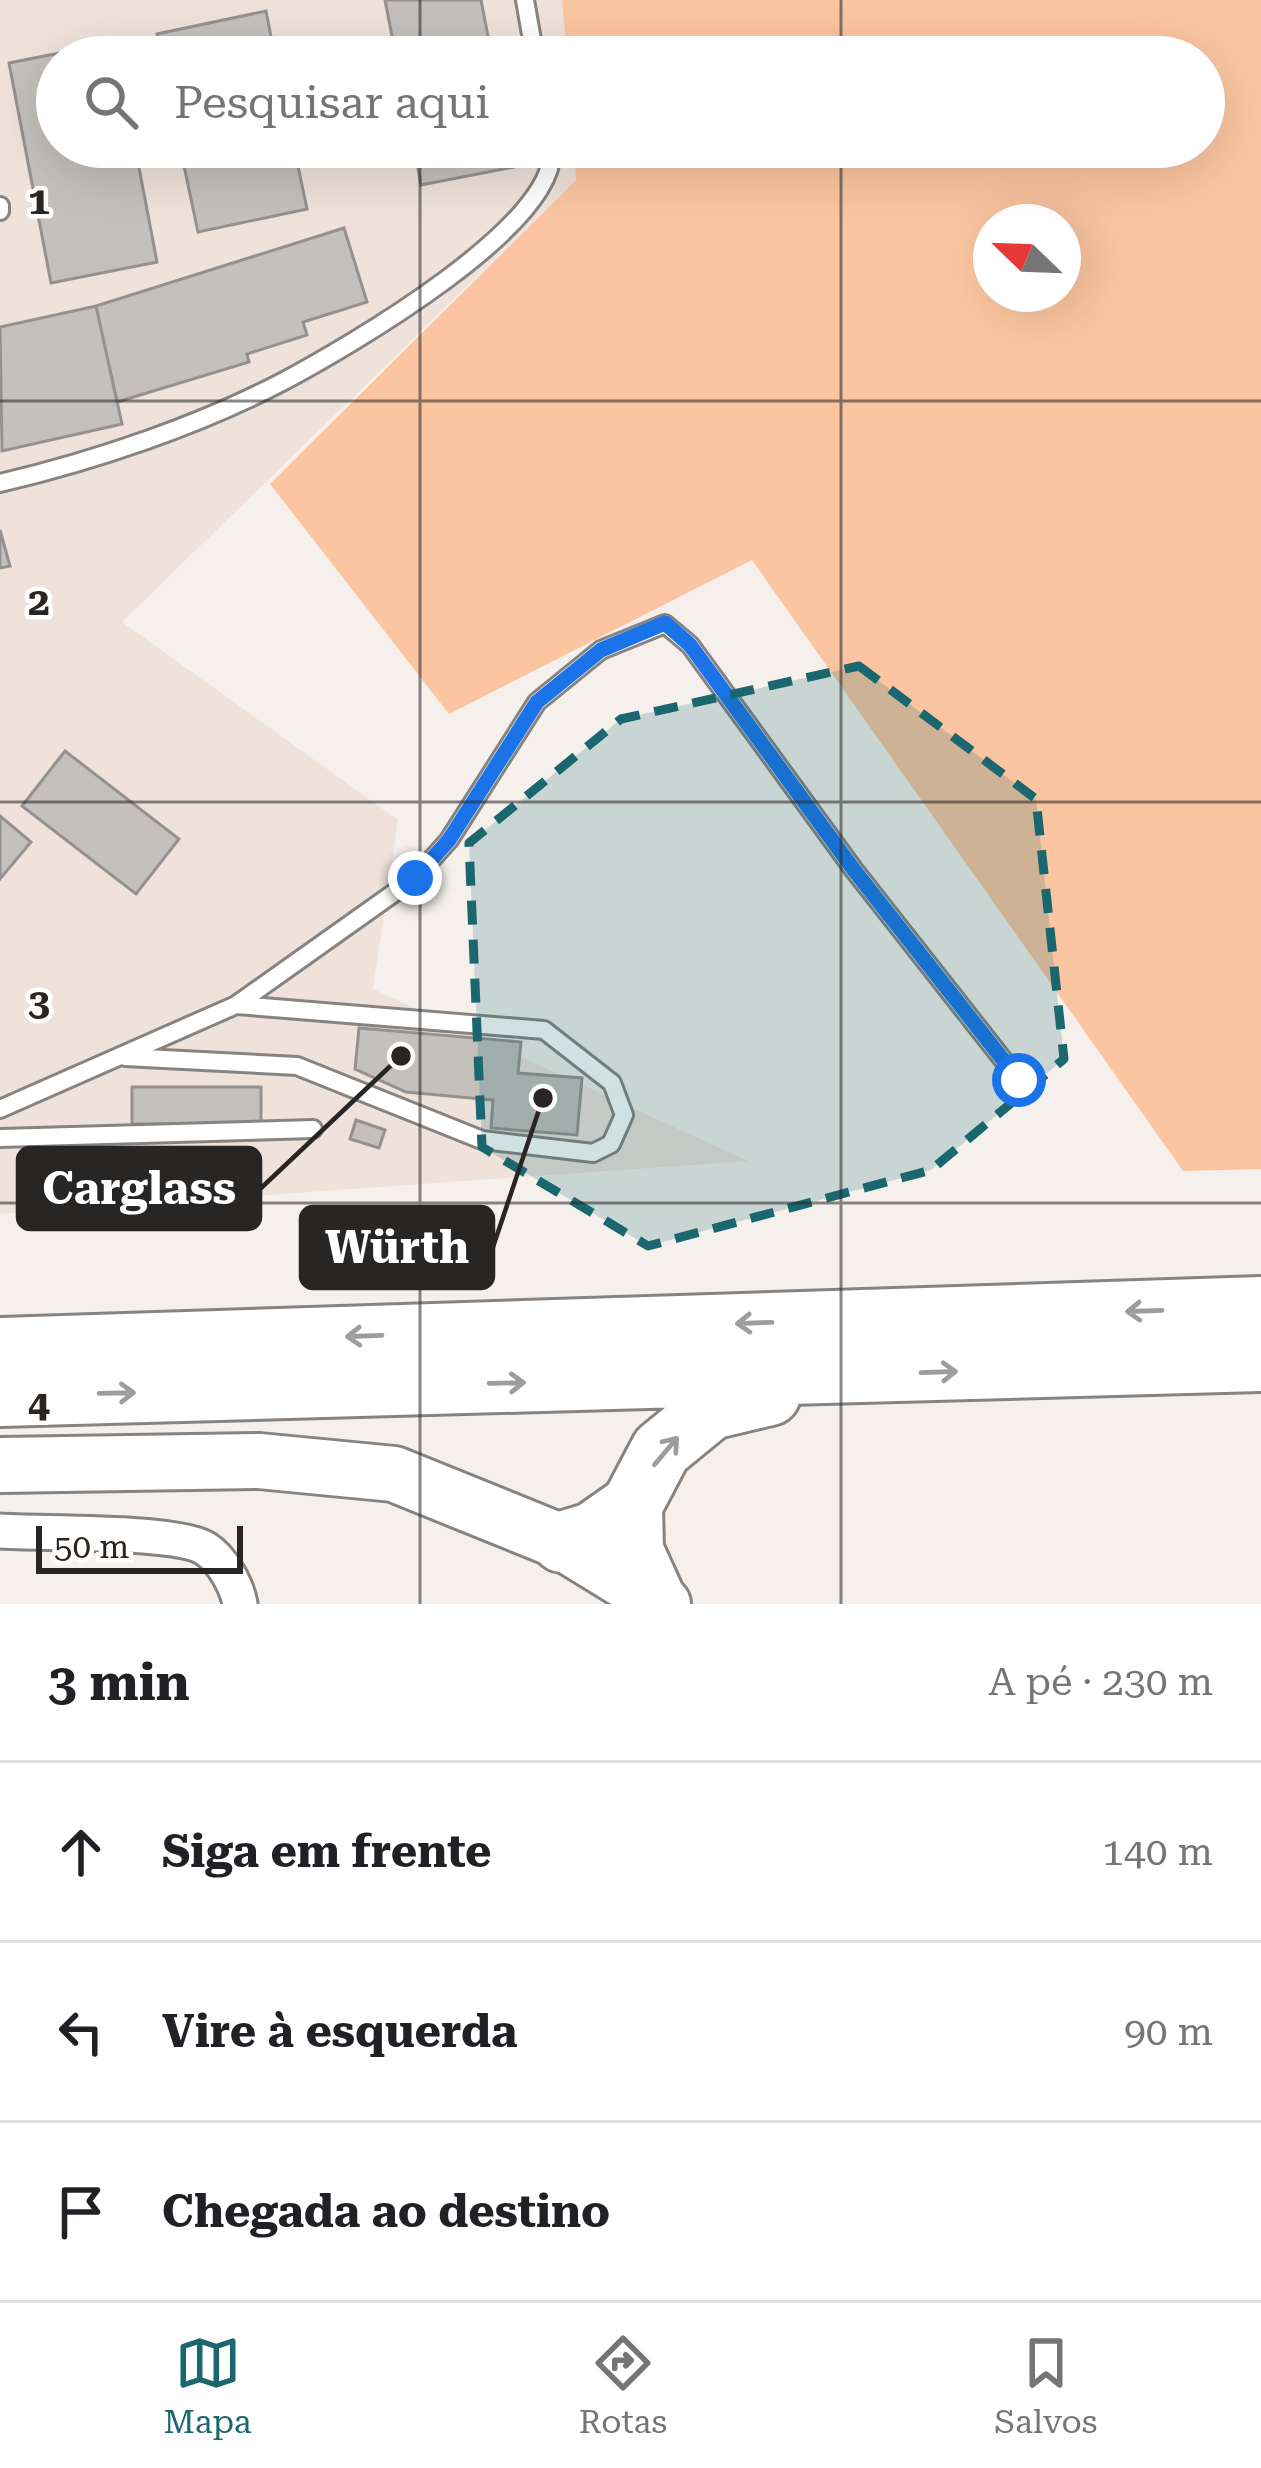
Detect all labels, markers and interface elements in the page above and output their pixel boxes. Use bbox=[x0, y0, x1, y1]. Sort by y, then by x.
search box bbox=[36, 36, 1225, 168]
icon: search bbox=[78, 69, 144, 135]
text: Pesquisar aqui bbox=[174, 76, 490, 129]
text: 1 bbox=[28, 178, 50, 224]
north arrow bbox=[973, 204, 1081, 312]
text: 2 bbox=[28, 579, 50, 625]
route end bbox=[388, 851, 442, 905]
text: 3 bbox=[28, 980, 50, 1026]
route start bbox=[992, 1053, 1046, 1107]
callout: Carglass bbox=[18, 1148, 260, 1229]
text: Carglass bbox=[42, 1162, 236, 1215]
callout: Würth bbox=[301, 1207, 493, 1288]
text: Würth bbox=[325, 1221, 469, 1274]
one-way arrow bbox=[1125, 1299, 1164, 1322]
one-way arrow bbox=[735, 1312, 774, 1335]
one-way arrow bbox=[345, 1325, 384, 1348]
one-way arrow bbox=[919, 1360, 958, 1383]
one-way arrow bbox=[487, 1372, 526, 1395]
text: 4 bbox=[28, 1381, 50, 1427]
one-way arrow bbox=[97, 1381, 136, 1404]
one-way arrow bbox=[651, 1436, 679, 1466]
scale bar bbox=[36, 1520, 243, 1573]
text: 50 m bbox=[54, 1527, 129, 1566]
text: 3 min bbox=[48, 1653, 190, 1712]
text: A pé · 230 m bbox=[988, 1659, 1213, 1705]
icon: ahead bbox=[48, 1819, 114, 1885]
text: Siga em frente bbox=[162, 1825, 492, 1878]
text: 140 m bbox=[1102, 1829, 1213, 1875]
icon: left bbox=[48, 1999, 114, 2065]
text: Vire à esquerda bbox=[162, 2005, 518, 2058]
text: 90 m bbox=[1124, 2009, 1213, 2055]
icon: arrive bbox=[48, 2179, 114, 2245]
text: Chegada ao destino bbox=[162, 2185, 610, 2238]
tab: Mapa bbox=[164, 2330, 252, 2441]
tab: Rotas bbox=[579, 2330, 667, 2441]
tab: Salvos bbox=[994, 2330, 1097, 2441]

